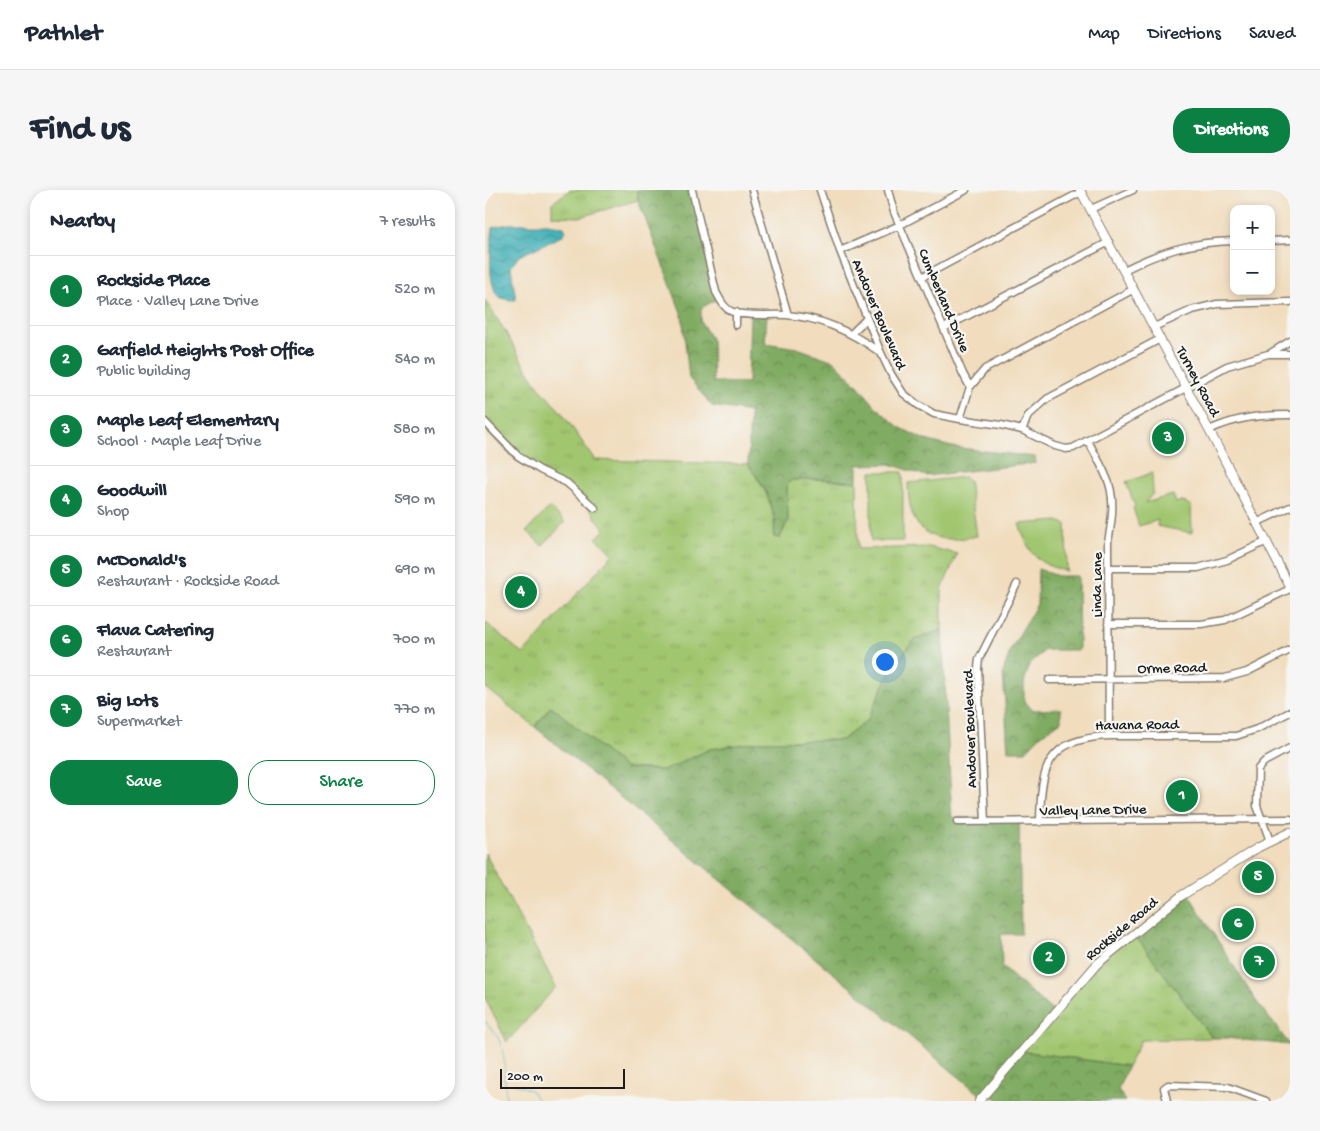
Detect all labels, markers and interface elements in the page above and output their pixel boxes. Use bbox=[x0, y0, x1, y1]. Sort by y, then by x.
text: Pathlet bbox=[25, 20, 102, 49]
text: Map bbox=[1088, 24, 1120, 45]
text: Directions bbox=[1148, 24, 1221, 45]
text: Saved bbox=[1249, 24, 1295, 45]
button: Directions bbox=[1173, 108, 1290, 153]
text: Find us bbox=[30, 110, 130, 151]
map controls bbox=[1230, 205, 1275, 295]
button: + bbox=[1230, 205, 1275, 250]
text: Nearby bbox=[50, 210, 115, 235]
text: 7 results bbox=[380, 213, 435, 232]
street label: Cumberland Drive bbox=[913, 246, 973, 355]
button: − bbox=[1230, 250, 1275, 295]
street label: Andover Boulevard bbox=[847, 257, 910, 374]
text: Rockside Place bbox=[97, 270, 210, 293]
text: 1 bbox=[63, 281, 69, 300]
text: 520 m bbox=[395, 281, 435, 300]
text: Place · Valley Lane Drive bbox=[97, 293, 259, 312]
text: Garfield Heights Post Office bbox=[97, 340, 314, 363]
street label: Turney Road bbox=[1171, 343, 1224, 421]
text: 2 bbox=[62, 351, 70, 370]
text: 540 m bbox=[395, 351, 435, 370]
text: Public building bbox=[97, 363, 191, 382]
text: Maple Leaf Elementary bbox=[97, 410, 279, 433]
pin: 3 bbox=[1152, 419, 1184, 457]
text: 3 bbox=[62, 421, 70, 440]
text: 580 m bbox=[394, 421, 435, 440]
text: School · Maple Leaf Drive bbox=[97, 433, 261, 452]
text: Goodwill bbox=[97, 480, 167, 503]
text: 4 bbox=[62, 491, 70, 510]
text: 590 m bbox=[394, 491, 435, 510]
text: Shop bbox=[97, 503, 129, 522]
text: McDonald's bbox=[97, 550, 186, 573]
street label: Linda Lane bbox=[1089, 552, 1107, 618]
text: 5 bbox=[62, 561, 70, 580]
text: 690 m bbox=[395, 561, 435, 580]
text: Restaurant · Rockside Road bbox=[97, 573, 279, 592]
pin: 4 bbox=[505, 573, 537, 611]
text: Flava Catering bbox=[97, 620, 214, 643]
text: 6 bbox=[62, 631, 70, 650]
text: 700 m bbox=[393, 631, 435, 650]
text: Restaurant bbox=[97, 643, 171, 662]
your location bbox=[872, 649, 898, 675]
street label: Orme Road bbox=[1137, 659, 1208, 679]
street label: Andover Boulevard bbox=[960, 668, 982, 788]
text: Big Lots bbox=[97, 690, 158, 713]
text: 7 bbox=[62, 701, 70, 720]
text: 770 m bbox=[394, 701, 435, 720]
text: Supermarket bbox=[97, 713, 182, 732]
street label: Havana Road bbox=[1095, 716, 1180, 736]
button: Save bbox=[50, 760, 238, 805]
button: Share bbox=[248, 760, 435, 805]
pin: 1 bbox=[1166, 777, 1198, 815]
street label: Valley Lane Drive bbox=[1038, 801, 1147, 821]
pin: 5 bbox=[1242, 858, 1274, 896]
street label: Rockside Road bbox=[1082, 893, 1163, 965]
pin: 6 bbox=[1222, 905, 1254, 943]
pin: 2 bbox=[1033, 939, 1065, 977]
pin: 7 bbox=[1243, 943, 1275, 981]
scale bar bbox=[500, 1066, 625, 1089]
text: 200 m bbox=[507, 1069, 543, 1086]

